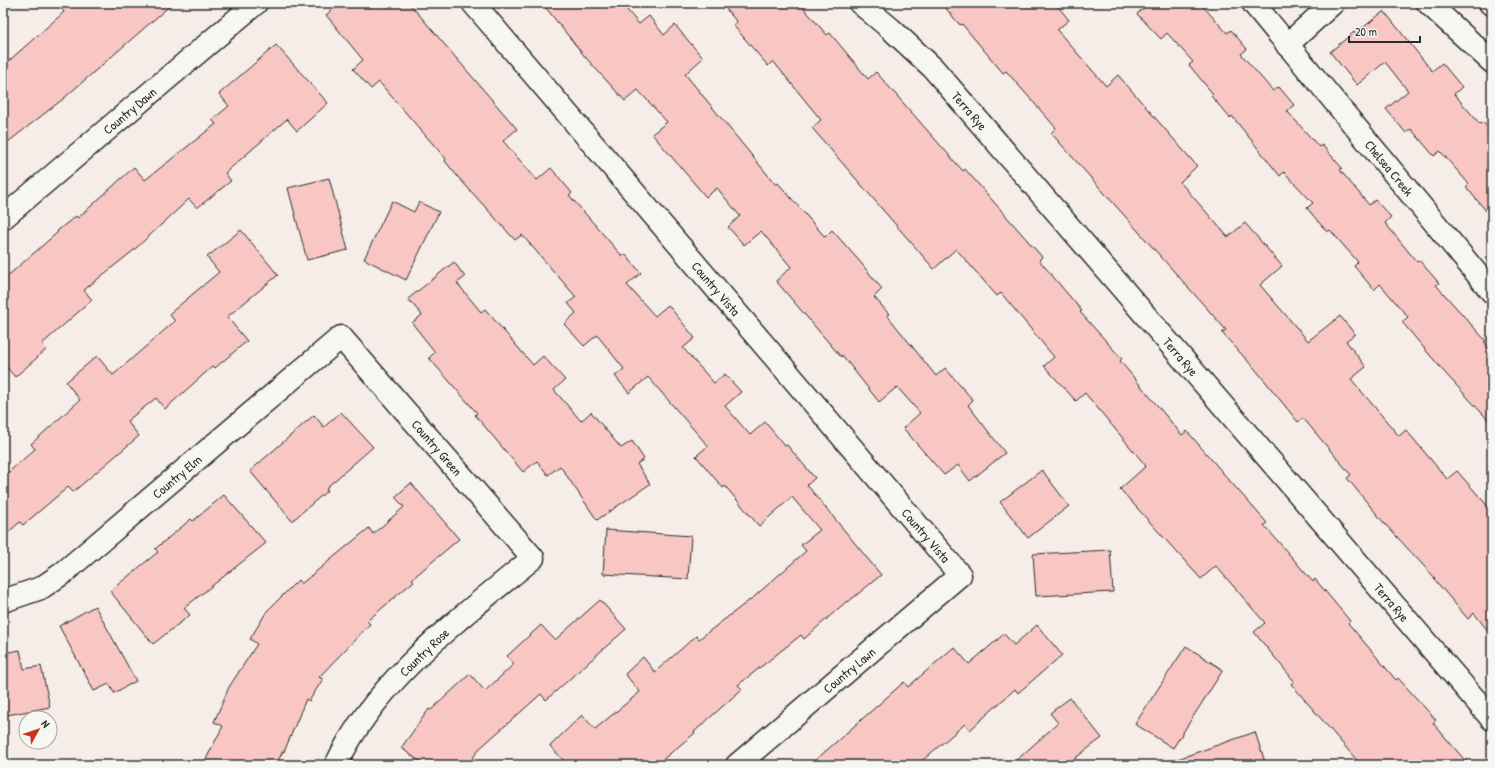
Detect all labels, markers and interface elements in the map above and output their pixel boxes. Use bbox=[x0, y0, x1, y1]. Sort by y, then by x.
scale bar bbox=[1349, 18, 1420, 44]
text: 20 m bbox=[1355, 23, 1377, 40]
street label: Country Dawn bbox=[99, 83, 160, 138]
street label: Terra Rye bbox=[948, 87, 991, 134]
street label: Chelsea Creek bbox=[1361, 136, 1418, 200]
street label: Country Vista bbox=[688, 257, 744, 320]
street label: Terra Rye bbox=[1159, 333, 1203, 380]
street label: Country Green bbox=[408, 416, 467, 480]
street label: Country Elm bbox=[148, 450, 205, 503]
street label: Country Vista bbox=[898, 504, 954, 566]
street label: Terra Rye bbox=[1370, 579, 1414, 626]
street label: Country Rose bbox=[395, 624, 453, 680]
street label: Country Lawn bbox=[819, 643, 879, 697]
north arrow bbox=[18, 710, 58, 750]
text: N bbox=[38, 717, 53, 730]

